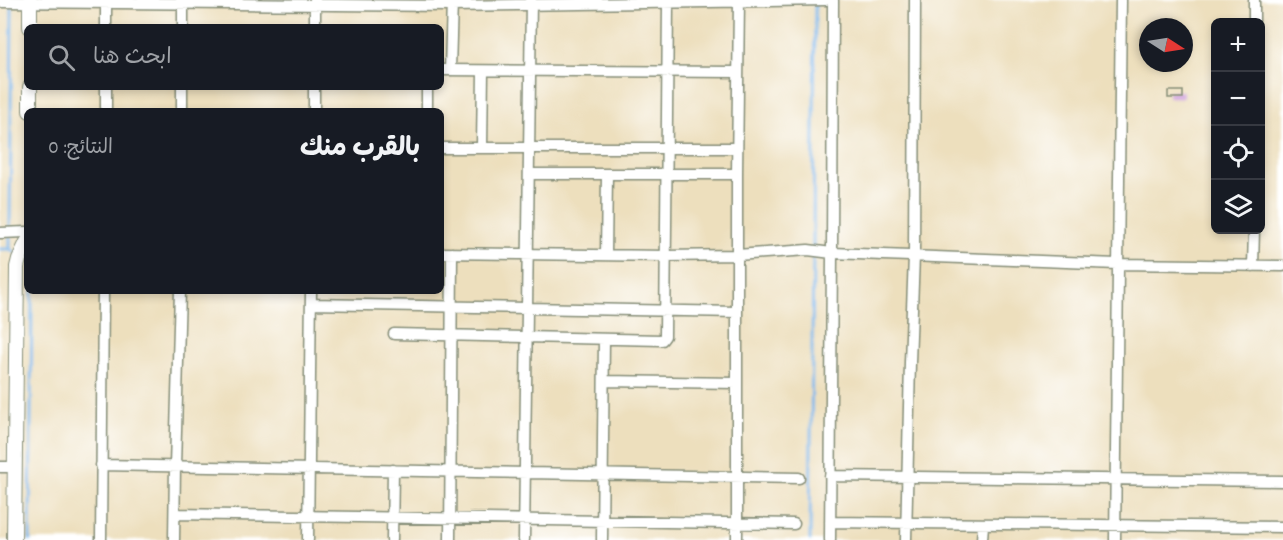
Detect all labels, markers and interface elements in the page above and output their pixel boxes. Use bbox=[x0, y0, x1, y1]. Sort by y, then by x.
north arrow bbox=[1139, 18, 1193, 72]
map controls bbox=[1211, 18, 1265, 234]
button: + bbox=[1211, 18, 1265, 72]
search box bbox=[24, 24, 444, 90]
icon: search bbox=[45, 41, 78, 74]
text: ابحث هنا bbox=[93, 43, 172, 74]
button: − bbox=[1211, 72, 1265, 126]
button: locate bbox=[1211, 126, 1265, 180]
text: بالقرب منك bbox=[300, 131, 420, 168]
text: النتائج: 0 bbox=[48, 135, 113, 163]
button: layers bbox=[1211, 180, 1265, 234]

